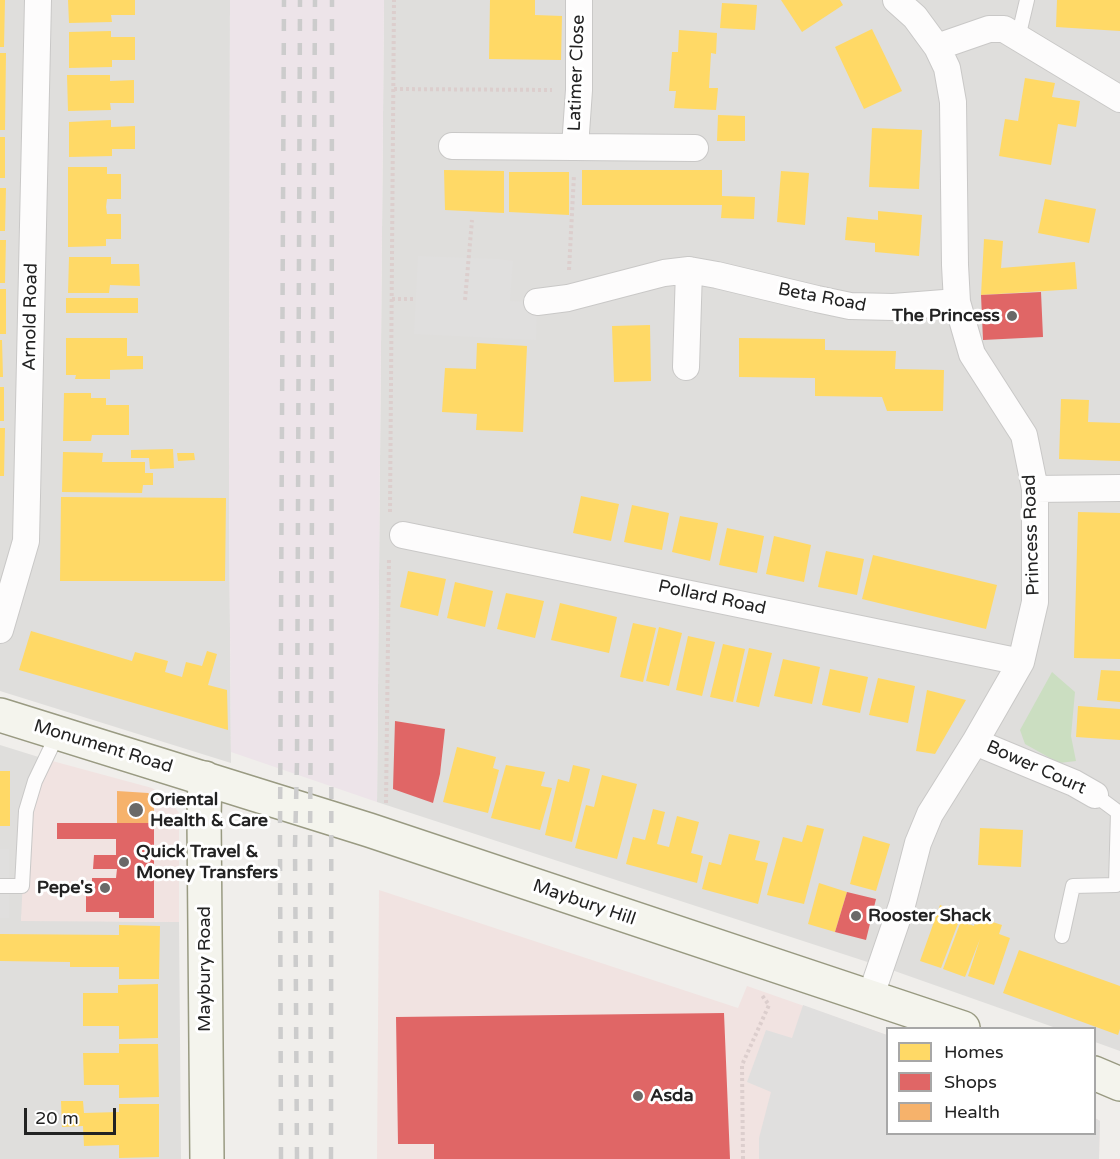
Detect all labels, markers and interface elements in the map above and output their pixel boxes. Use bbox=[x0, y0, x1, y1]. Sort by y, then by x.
street label: Latimer Close bbox=[564, 14, 590, 132]
street label: Arnold Road bbox=[19, 263, 43, 371]
street label: Beta Road bbox=[776, 279, 868, 317]
place label: The Princess bbox=[892, 305, 1000, 327]
marker: The Princess bbox=[1005, 309, 1019, 323]
street label: Princess Road bbox=[1019, 474, 1045, 596]
street label: Pollard Road bbox=[656, 576, 768, 620]
street label: Monument Road bbox=[31, 716, 175, 778]
street label: Bower Court bbox=[983, 736, 1089, 800]
place label: Oriental Health & Care bbox=[150, 789, 268, 832]
marker: Oriental Health & Care bbox=[127, 801, 145, 819]
place label: Quick Travel & Money Transfers bbox=[136, 841, 278, 884]
marker: Quick Travel & Money Transfers bbox=[117, 855, 131, 869]
street label: Maybury Hill bbox=[530, 875, 638, 931]
place label: Pepe's bbox=[37, 877, 93, 899]
marker: Pepe's bbox=[98, 881, 112, 895]
place label: Rooster Shack bbox=[868, 905, 991, 927]
street label: Maybury Road bbox=[194, 906, 216, 1032]
marker: Rooster Shack bbox=[849, 909, 863, 923]
legend bbox=[886, 1027, 1096, 1135]
text: Homes bbox=[944, 1041, 1004, 1063]
text: Shops bbox=[944, 1071, 997, 1093]
place label: Asda bbox=[650, 1085, 694, 1107]
marker: Asda bbox=[631, 1089, 645, 1103]
scale bar bbox=[27, 1096, 118, 1134]
text: Health bbox=[944, 1101, 1000, 1123]
text: 20 m bbox=[35, 1107, 79, 1129]

